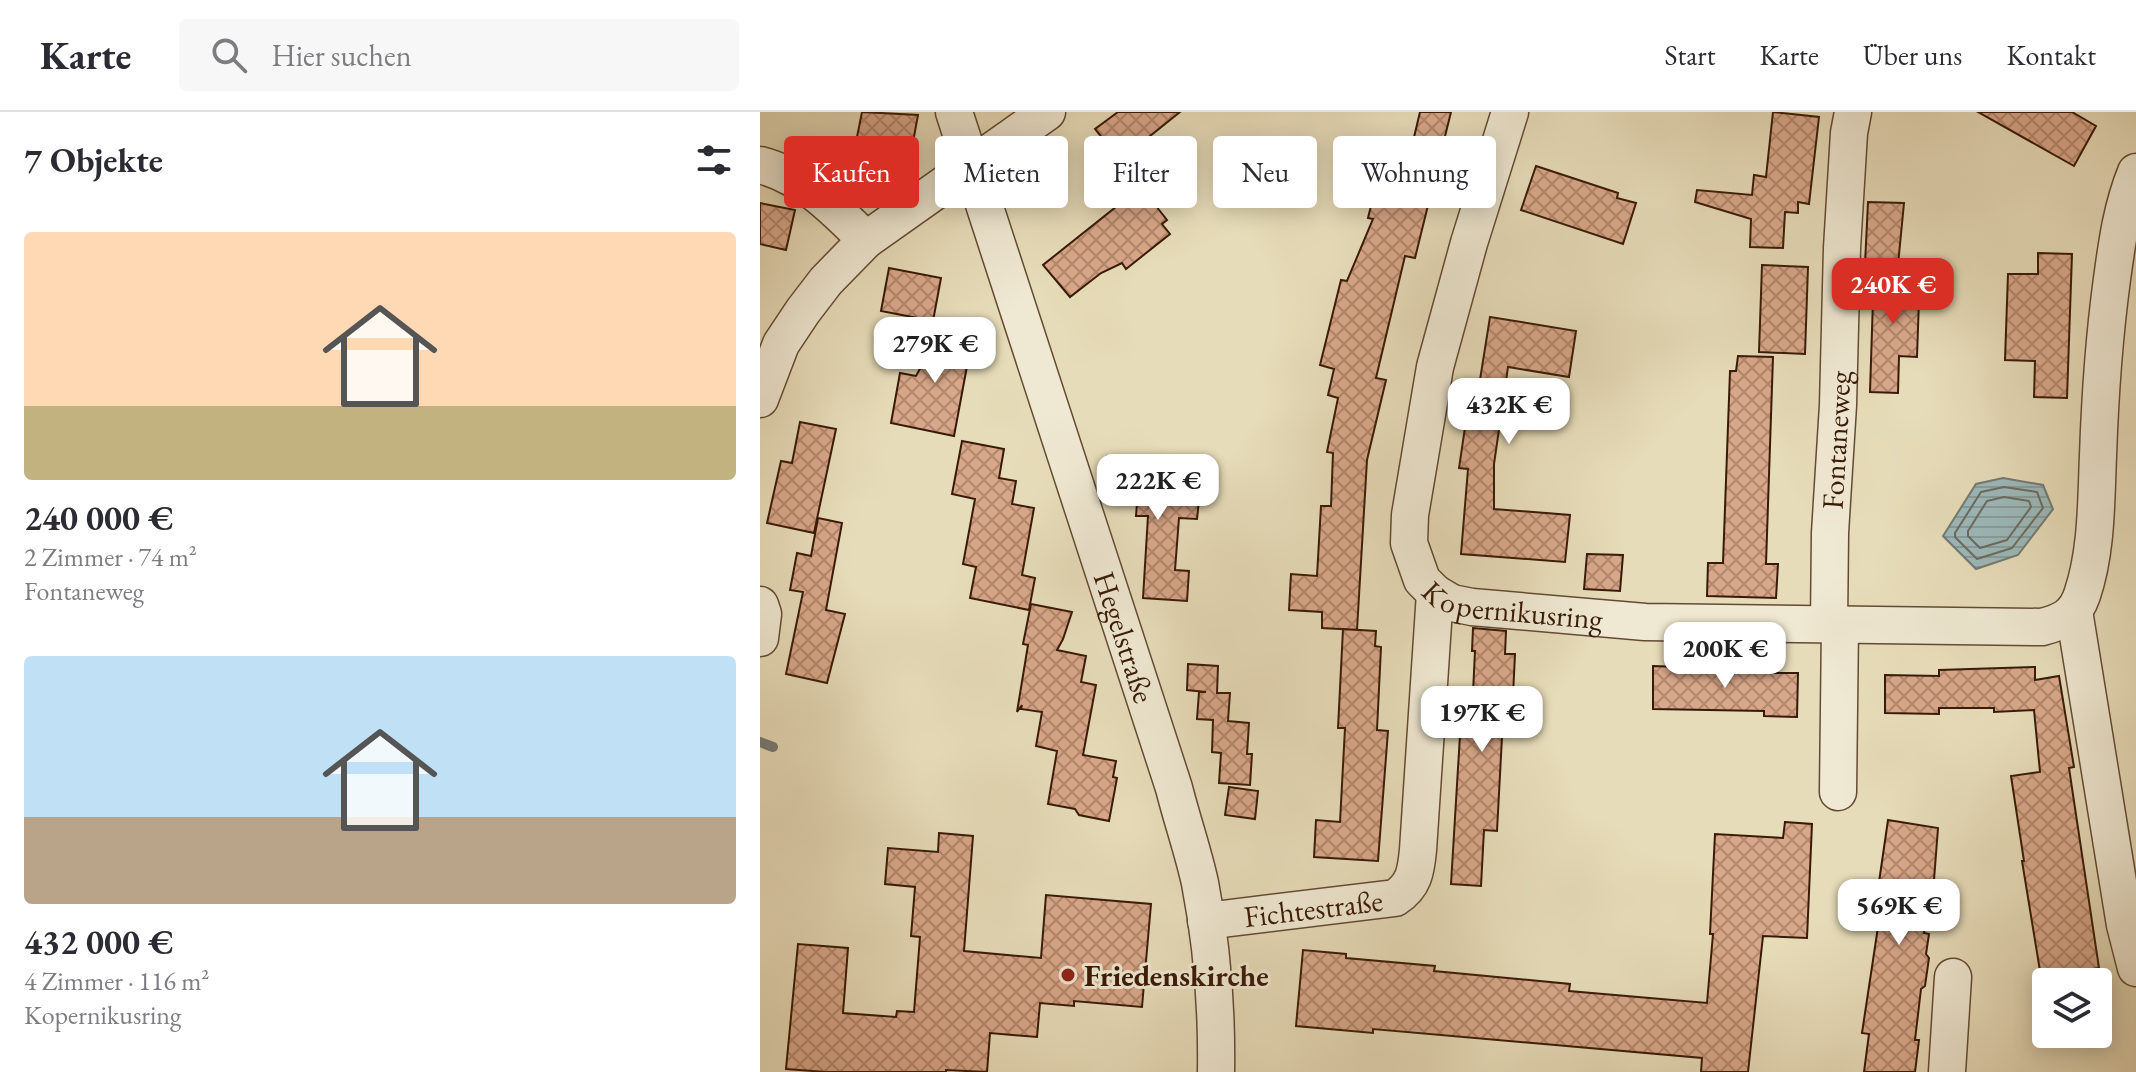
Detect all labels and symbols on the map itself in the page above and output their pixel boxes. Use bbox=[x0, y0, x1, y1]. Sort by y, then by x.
pin: 240K € bbox=[1828, 258, 1958, 326]
pin: 279K € bbox=[870, 317, 1000, 385]
street label: Fontaneweg bbox=[1812, 369, 1858, 511]
pin: 432K € bbox=[1444, 378, 1574, 446]
pin: 222K € bbox=[1093, 454, 1223, 522]
street label: Hegelstraße bbox=[1085, 566, 1164, 708]
street label: Kopernikusring bbox=[1414, 572, 1605, 638]
pin: 200K € bbox=[1660, 622, 1790, 690]
pin: 197K € bbox=[1417, 686, 1547, 754]
pin: 569K € bbox=[1834, 879, 1964, 947]
street label: Fichtestraße bbox=[1242, 880, 1385, 936]
place label: Friedenskirche bbox=[1084, 956, 1269, 995]
marker: Friedenskirche bbox=[1059, 966, 1077, 984]

